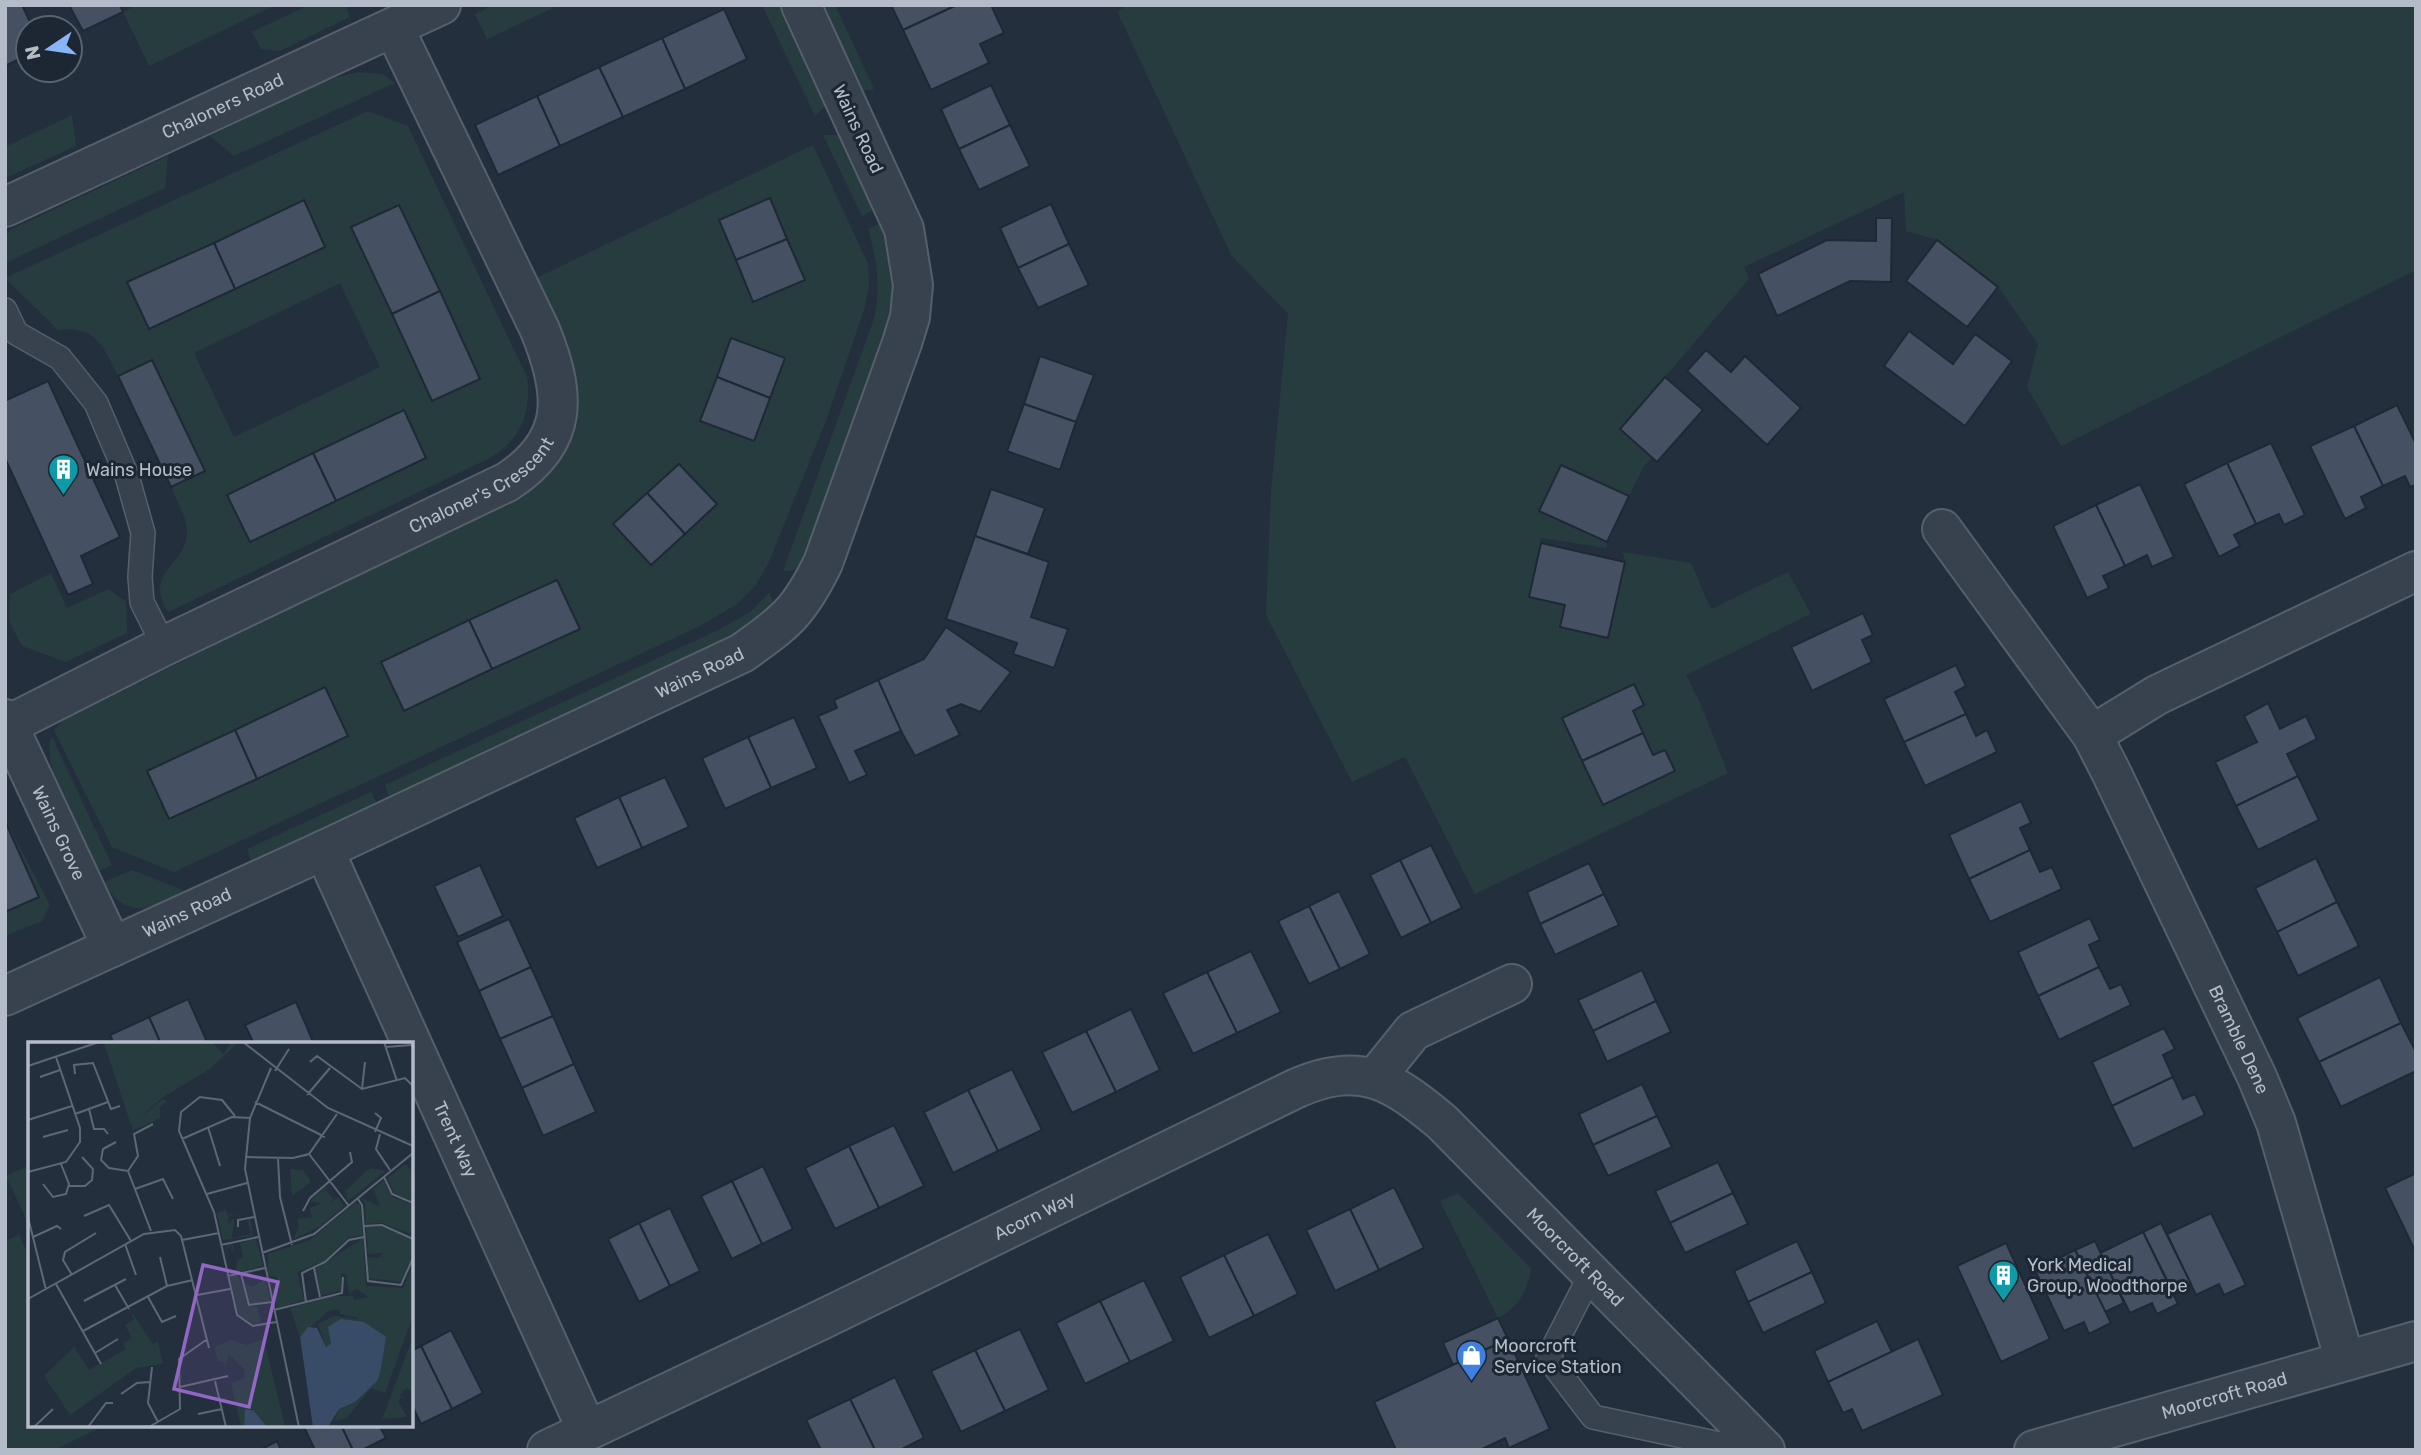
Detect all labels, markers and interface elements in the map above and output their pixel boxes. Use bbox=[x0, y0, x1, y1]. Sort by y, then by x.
north arrow bbox=[14, 14, 84, 84]
text: N bbox=[20, 43, 46, 62]
street label: Chaloners Road bbox=[158, 68, 287, 144]
street label: Wains Road bbox=[828, 81, 888, 177]
street label: Chaloner's Crescent bbox=[405, 433, 559, 538]
building icon: Wains House bbox=[46, 453, 80, 497]
place label: Wains House bbox=[86, 459, 192, 481]
street label: Wains Road bbox=[652, 643, 747, 703]
street label: Wains Grove bbox=[27, 782, 90, 884]
street label: Wains Road bbox=[139, 883, 235, 943]
street label: Bramble Dene bbox=[2204, 982, 2274, 1097]
inset map bbox=[28, 1042, 413, 1427]
street label: Trent Way bbox=[429, 1098, 482, 1181]
street label: Acorn Way bbox=[990, 1187, 1079, 1245]
street label: Moorcroft Road bbox=[1522, 1203, 1629, 1311]
place label: York Medical Group, Woodthorpe bbox=[2027, 1254, 2188, 1297]
building icon: York Medical Group, Woodthorpe bbox=[1987, 1258, 2021, 1302]
place label: Moorcroft Service Station bbox=[1494, 1335, 1622, 1378]
shop icon: Moorcroft Service Station bbox=[1454, 1339, 1488, 1383]
street label: Moorcroft Road bbox=[2159, 1367, 2290, 1424]

